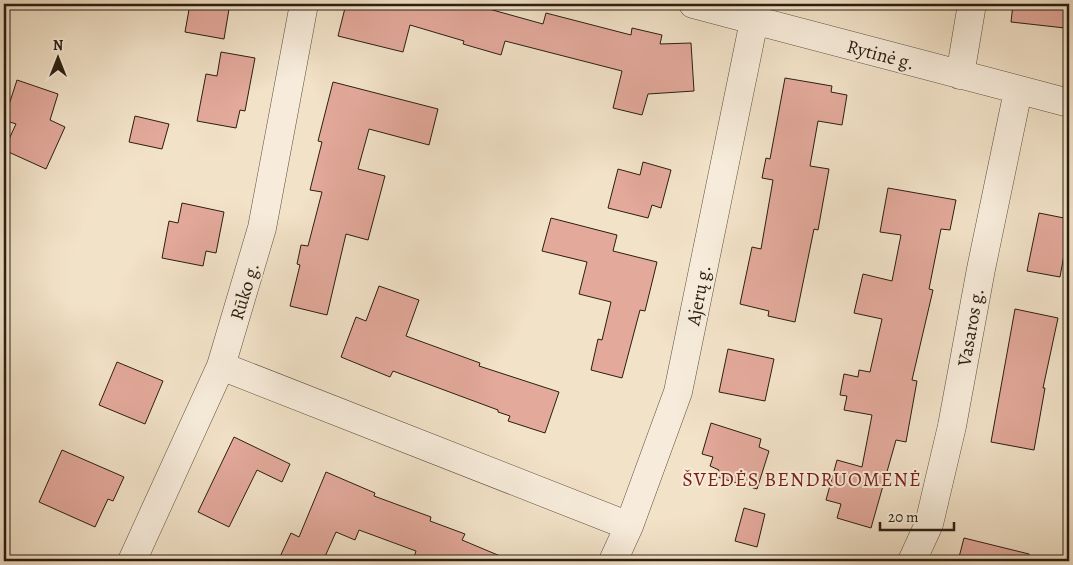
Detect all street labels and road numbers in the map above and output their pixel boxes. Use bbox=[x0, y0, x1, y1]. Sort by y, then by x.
street label: Rytinė g. bbox=[844, 33, 918, 76]
street label: Rūko g. bbox=[224, 259, 266, 323]
street label: Ajerų g. bbox=[680, 263, 718, 329]
street label: Vasaros g. bbox=[951, 286, 991, 369]

